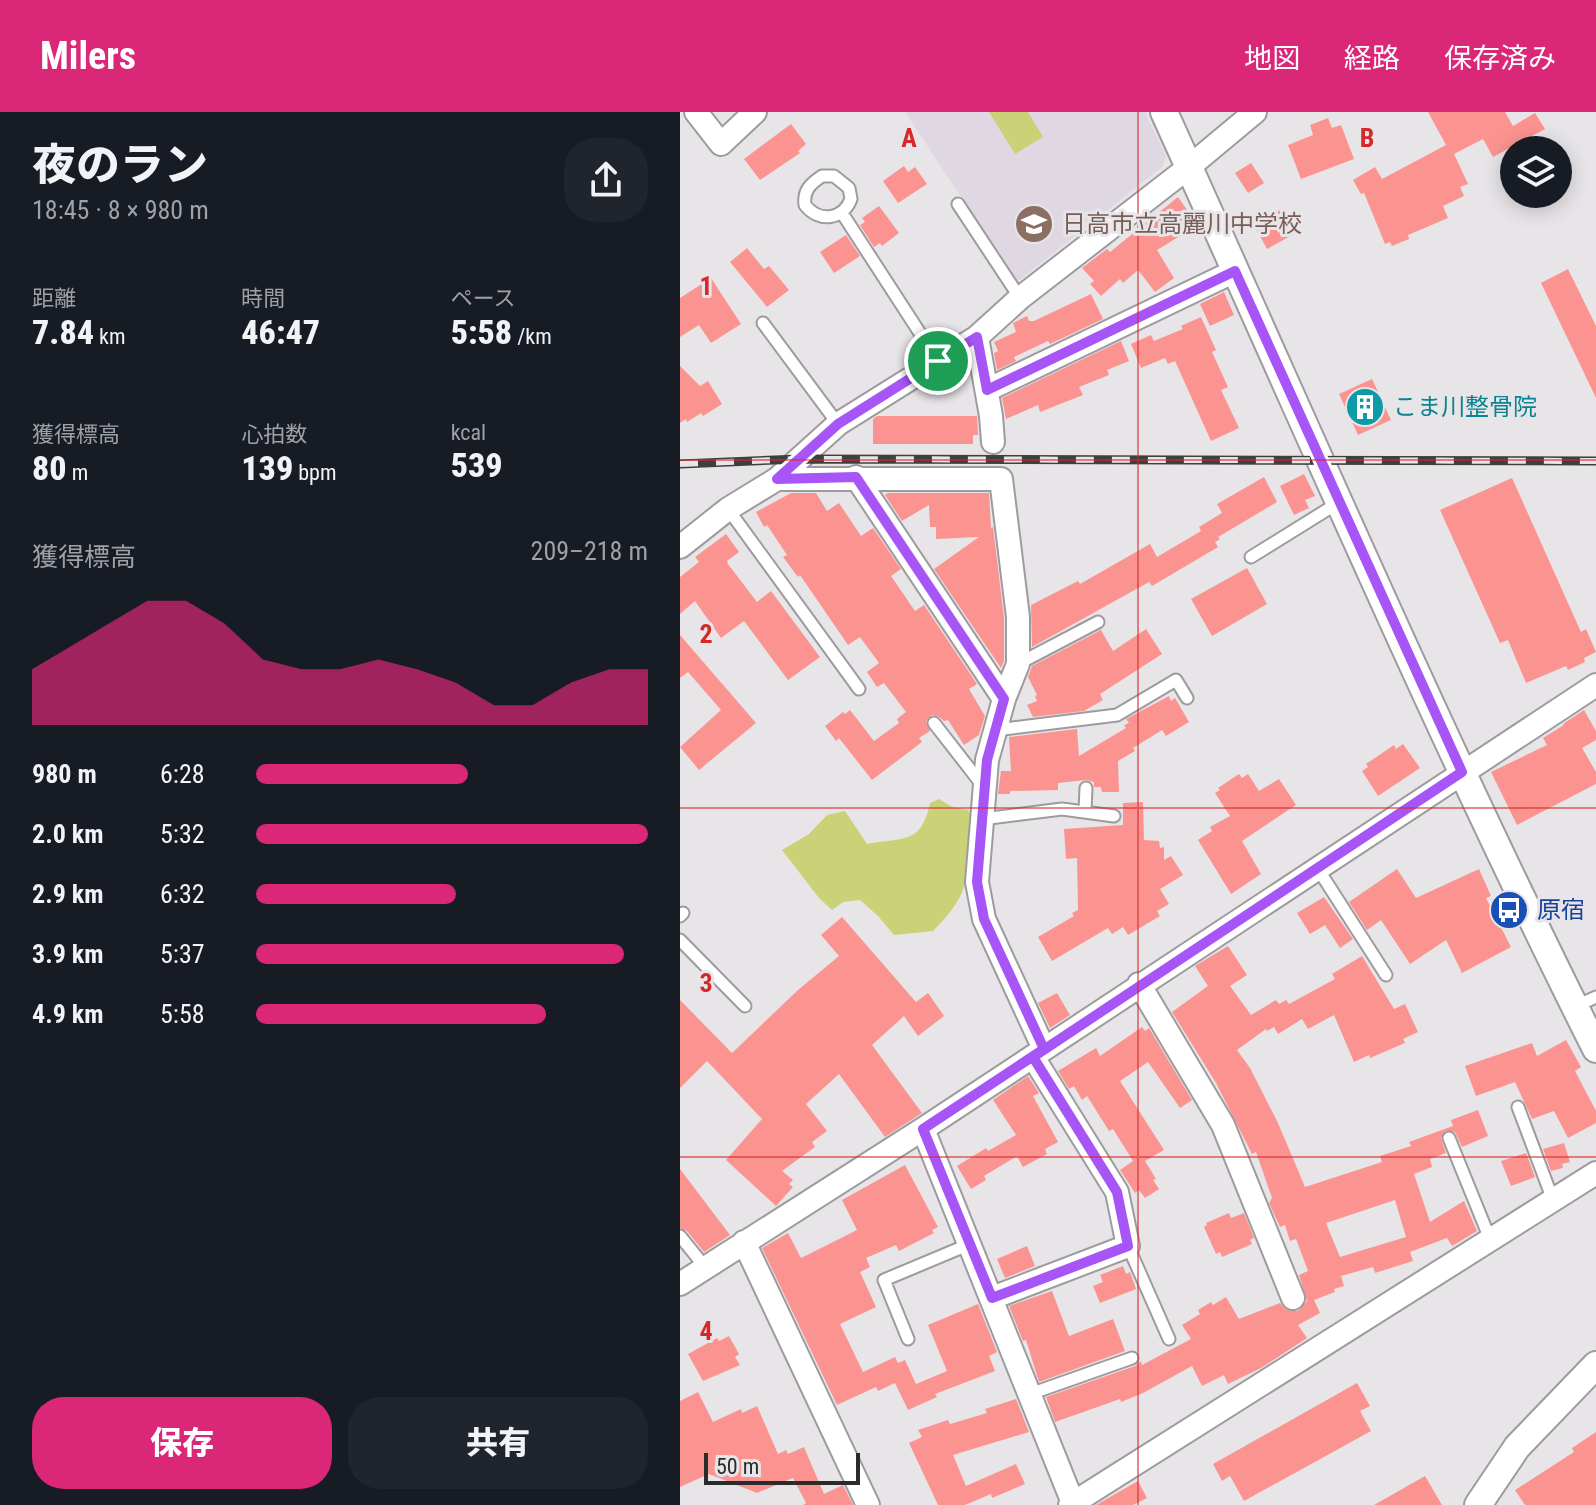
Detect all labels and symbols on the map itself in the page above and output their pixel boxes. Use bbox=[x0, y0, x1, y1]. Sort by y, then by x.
text: A bbox=[901, 123, 917, 153]
text: B bbox=[1360, 123, 1374, 153]
school or university icon: 日高市立高麗川中学校 bbox=[1013, 203, 1055, 245]
place label: 日高市立高麗川中学校 bbox=[1062, 210, 1302, 238]
text: 1 bbox=[699, 271, 713, 301]
pin bbox=[904, 327, 972, 395]
building icon: こま川整骨院 bbox=[1344, 386, 1386, 428]
place label: こま川整骨院 bbox=[1393, 393, 1537, 421]
text: 2 bbox=[699, 619, 713, 649]
bus stop icon: 原宿 bbox=[1488, 889, 1530, 931]
place label: 原宿 bbox=[1537, 896, 1585, 924]
text: 3 bbox=[699, 968, 713, 998]
text: 4 bbox=[699, 1316, 713, 1346]
scale bar bbox=[704, 1449, 860, 1485]

